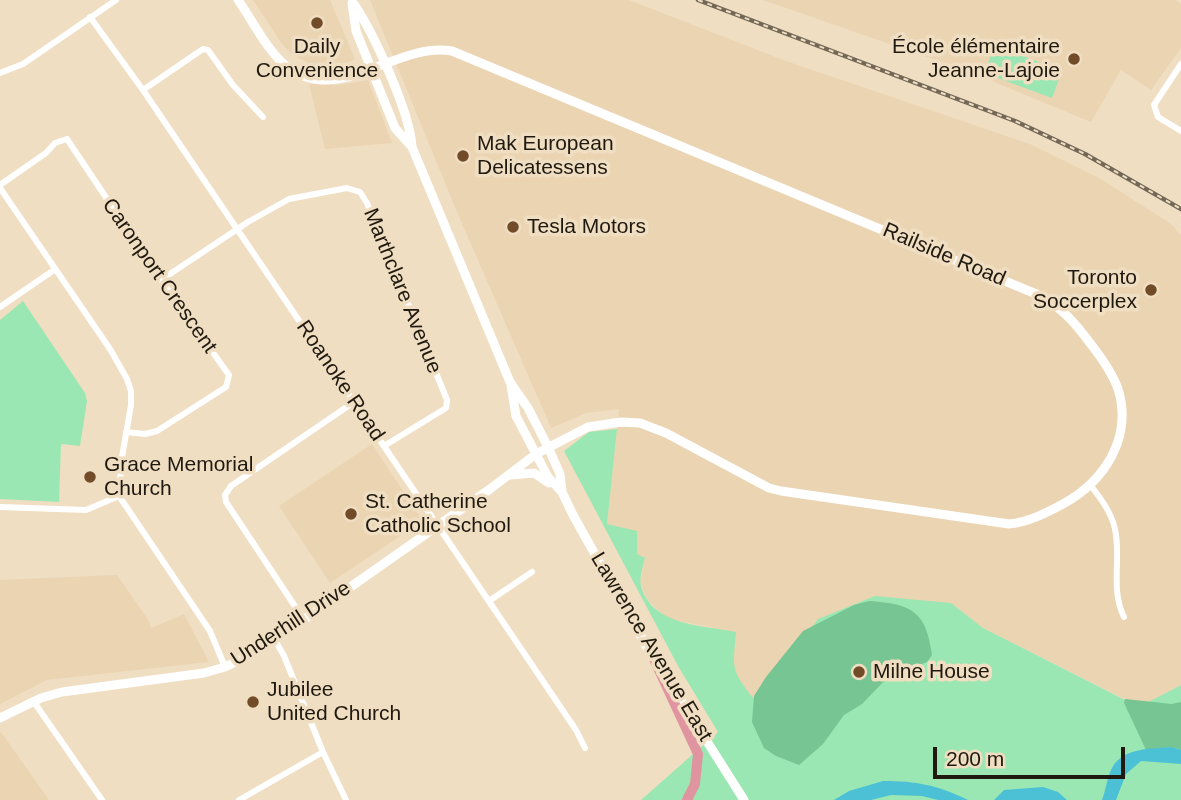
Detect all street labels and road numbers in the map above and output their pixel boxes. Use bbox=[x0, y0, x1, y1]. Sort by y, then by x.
street label: Caronport Crescent bbox=[96, 194, 222, 358]
street label: Marthclare Avenue bbox=[357, 205, 447, 377]
street label: Railside Road bbox=[879, 218, 1009, 292]
street label: Roanoke Road bbox=[290, 316, 390, 446]
street label: Lawrence Avenue East bbox=[585, 548, 717, 746]
street label: Underhill Drive bbox=[226, 576, 356, 672]

